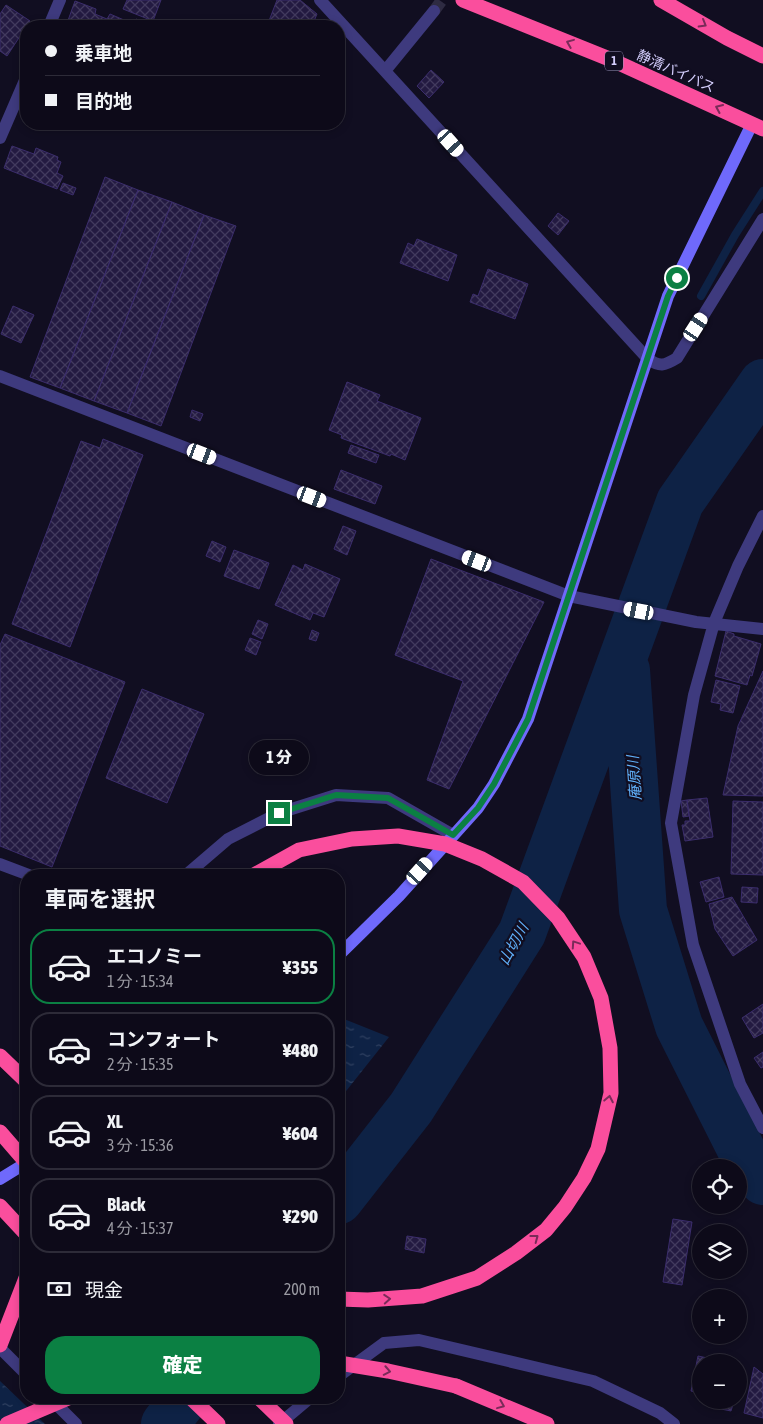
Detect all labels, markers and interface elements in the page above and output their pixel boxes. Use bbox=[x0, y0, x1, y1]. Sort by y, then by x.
one-way arrow bbox=[697, 18, 706, 28]
one-way arrow bbox=[566, 39, 575, 49]
text: 乗車地 bbox=[75, 42, 132, 64]
street label: 静清バイパス bbox=[634, 47, 718, 95]
road number: 1 bbox=[605, 51, 623, 70]
text: 目的地 bbox=[75, 90, 132, 112]
one-way arrow bbox=[715, 104, 724, 115]
car bbox=[435, 127, 466, 159]
route start bbox=[666, 267, 688, 289]
car bbox=[681, 310, 710, 344]
car bbox=[185, 442, 218, 466]
car bbox=[295, 485, 328, 509]
car bbox=[460, 549, 493, 573]
car bbox=[622, 601, 655, 621]
callout: 1 分 bbox=[249, 740, 309, 776]
text: 1 分 bbox=[266, 748, 292, 766]
water label: 庵原川 bbox=[624, 753, 644, 801]
route end bbox=[268, 802, 290, 824]
car bbox=[404, 855, 435, 887]
text: 車両を選択 bbox=[45, 886, 155, 912]
water label: 山切川 bbox=[495, 918, 532, 968]
one-way arrow bbox=[572, 940, 581, 949]
icon: car bbox=[47, 944, 92, 989]
text: エコノミー bbox=[107, 945, 202, 967]
text: ¥355 bbox=[283, 956, 318, 978]
text: 1 分 · 15:34 bbox=[107, 972, 173, 990]
icon: car bbox=[47, 1027, 92, 1072]
text: コンフォート bbox=[107, 1028, 220, 1050]
text: ¥480 bbox=[283, 1039, 318, 1061]
text: 2 分 · 15:35 bbox=[107, 1055, 173, 1073]
one-way arrow bbox=[603, 1094, 614, 1103]
icon: car bbox=[47, 1110, 92, 1155]
text: XL bbox=[107, 1110, 123, 1132]
text: ¥604 bbox=[283, 1122, 318, 1144]
text: 3 分 · 15:36 bbox=[107, 1136, 173, 1154]
map controls bbox=[692, 1159, 747, 1409]
button: locate bbox=[692, 1159, 747, 1214]
icon: car bbox=[47, 1193, 92, 1238]
text: Black bbox=[107, 1193, 145, 1215]
text: ¥290 bbox=[283, 1205, 318, 1227]
text: 4 分 · 15:37 bbox=[107, 1219, 173, 1237]
button: layers bbox=[692, 1224, 747, 1279]
one-way arrow bbox=[529, 1236, 538, 1244]
icon: cash bbox=[45, 1275, 73, 1303]
text: 現金 bbox=[85, 1279, 123, 1301]
text: 200 m bbox=[284, 1280, 320, 1298]
button: + bbox=[692, 1289, 747, 1344]
one-way arrow bbox=[384, 1293, 392, 1304]
button: 確定 bbox=[45, 1336, 320, 1394]
button: − bbox=[692, 1354, 747, 1409]
one-way arrow bbox=[382, 1366, 391, 1376]
one-way arrow bbox=[496, 1398, 505, 1409]

